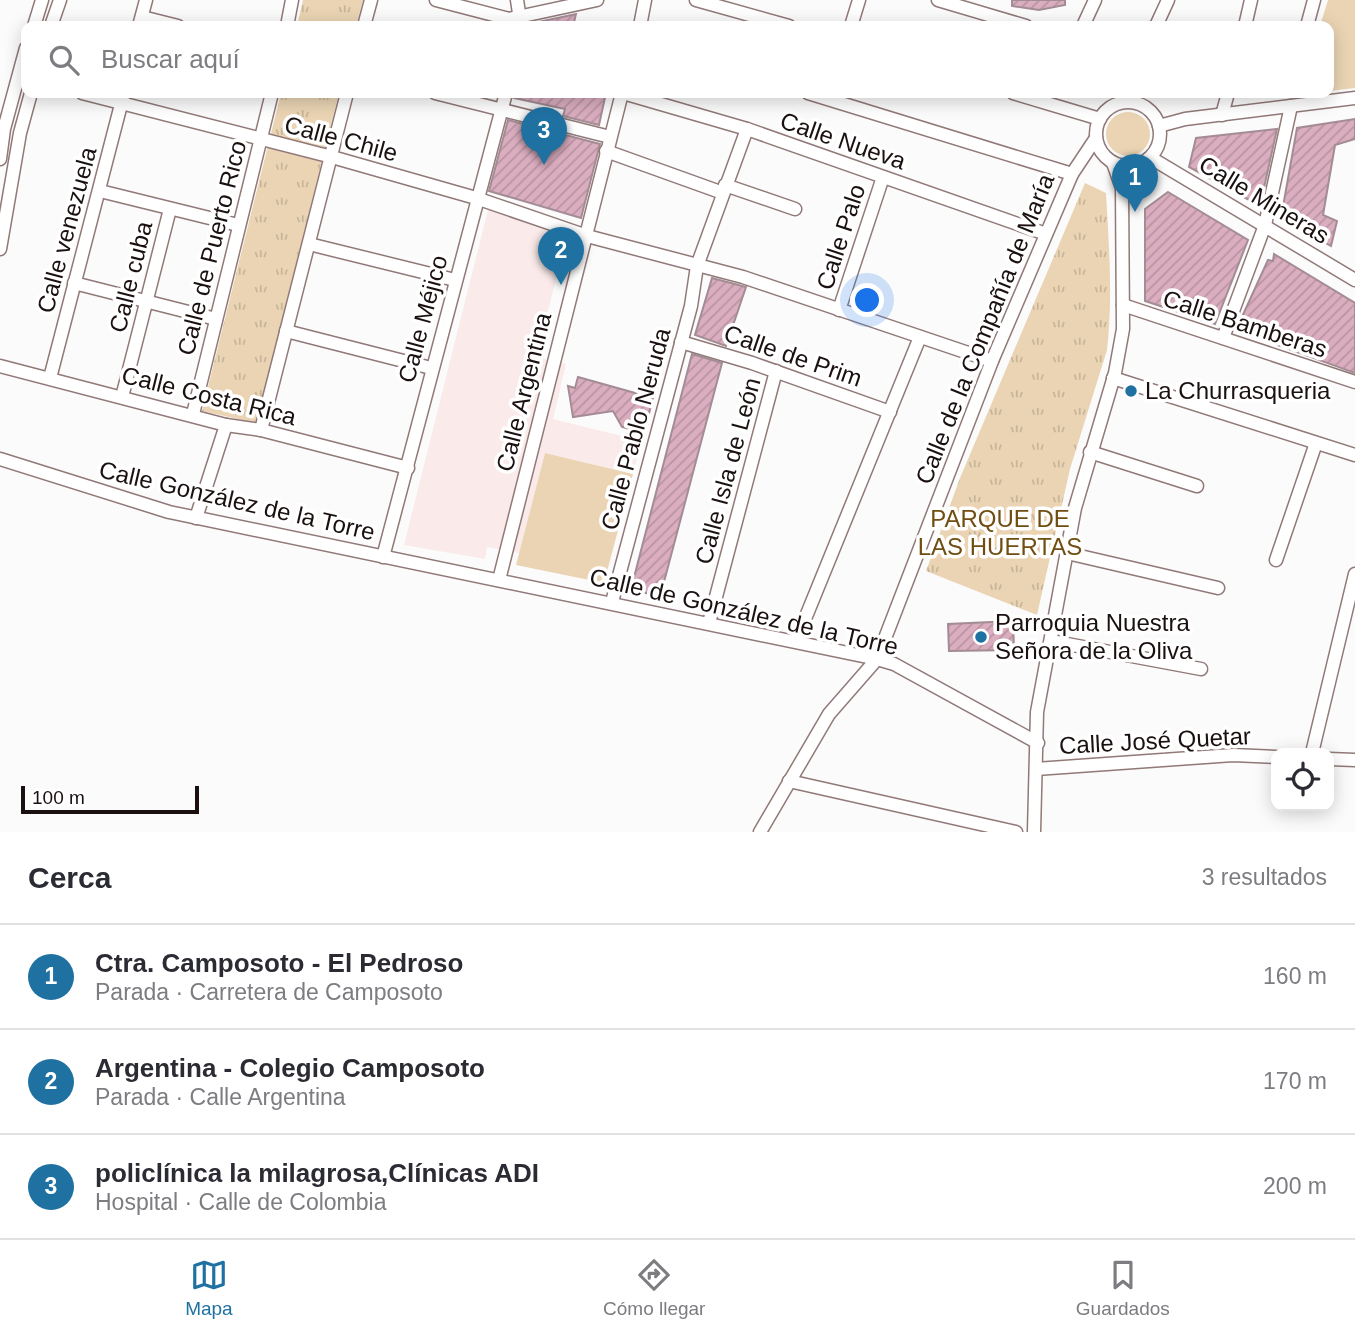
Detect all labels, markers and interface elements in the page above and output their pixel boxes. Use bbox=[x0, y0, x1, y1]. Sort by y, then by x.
search box bbox=[21, 21, 1334, 98]
icon: search bbox=[45, 41, 83, 79]
text: Buscar aquí bbox=[101, 44, 240, 74]
street label: Calle Nueva bbox=[777, 106, 910, 175]
pin: 3 bbox=[521, 107, 567, 165]
street label: Calle Chile bbox=[282, 110, 401, 167]
street label: Calle de Puerto Rico bbox=[172, 138, 251, 358]
street label: Calle venezuela bbox=[31, 143, 102, 316]
street label: Calle Mineras bbox=[1194, 150, 1334, 249]
pin: 1 bbox=[1112, 154, 1158, 212]
street label: Calle de la Compañía de María bbox=[910, 169, 1060, 488]
street label: Calle Palo bbox=[811, 181, 870, 293]
street label: Calle cuba bbox=[104, 218, 157, 335]
pin: 2 bbox=[538, 227, 584, 285]
street label: Calle Méjico bbox=[393, 252, 452, 385]
your location bbox=[850, 283, 884, 317]
street label: Calle Bamberas bbox=[1160, 284, 1331, 363]
street label: Calle Argentina bbox=[491, 309, 556, 474]
street label: Calle de Prim bbox=[721, 319, 866, 392]
street label: Calle Pablo Neruda bbox=[596, 324, 676, 533]
street label: Calle Costa Rica bbox=[119, 361, 300, 430]
street label: Calle Isla de León bbox=[690, 375, 765, 567]
place label: La Churrasqueria bbox=[1145, 377, 1331, 404]
marker: La Churrasqueria bbox=[1123, 383, 1139, 399]
street label: Calle González de la Torre bbox=[97, 456, 378, 545]
park label: PARQUE DE LAS HUERTAS bbox=[918, 505, 1082, 560]
street label: Calle de González de la Torre bbox=[587, 563, 901, 660]
place label: Parroquia Nuestra Señora de la Oliva bbox=[995, 609, 1193, 664]
marker: Parroquia Nuestra Señora de la Oliva bbox=[973, 629, 989, 645]
street label: Calle José Quetar bbox=[1058, 722, 1252, 759]
map controls bbox=[1271, 748, 1334, 811]
button: locate bbox=[1271, 748, 1334, 811]
scale bar bbox=[21, 783, 200, 815]
text: 100 m bbox=[32, 787, 85, 808]
text: Cerca bbox=[28, 861, 111, 894]
text: 3 resultados bbox=[1202, 864, 1327, 890]
text: Ctra. Camposoto - El Pedroso bbox=[95, 948, 463, 978]
text: 1 bbox=[45, 963, 57, 989]
text: 160 m bbox=[1263, 963, 1327, 989]
text: Parada · Carretera de Camposoto bbox=[95, 979, 443, 1005]
text: Argentina - Colegio Camposoto bbox=[95, 1053, 485, 1083]
text: 2 bbox=[45, 1068, 57, 1094]
text: 170 m bbox=[1263, 1068, 1327, 1094]
text: Parada · Calle Argentina bbox=[95, 1084, 346, 1110]
text: policlínica la milagrosa,Clínicas ADI bbox=[95, 1158, 539, 1188]
text: 3 bbox=[45, 1173, 57, 1199]
text: 200 m bbox=[1263, 1173, 1327, 1199]
text: Hospital · Calle de Colombia bbox=[95, 1189, 386, 1215]
tab: Mapa bbox=[185, 1256, 233, 1320]
tab: Cómo llegar bbox=[603, 1256, 705, 1320]
tab: Guardados bbox=[1076, 1256, 1170, 1320]

